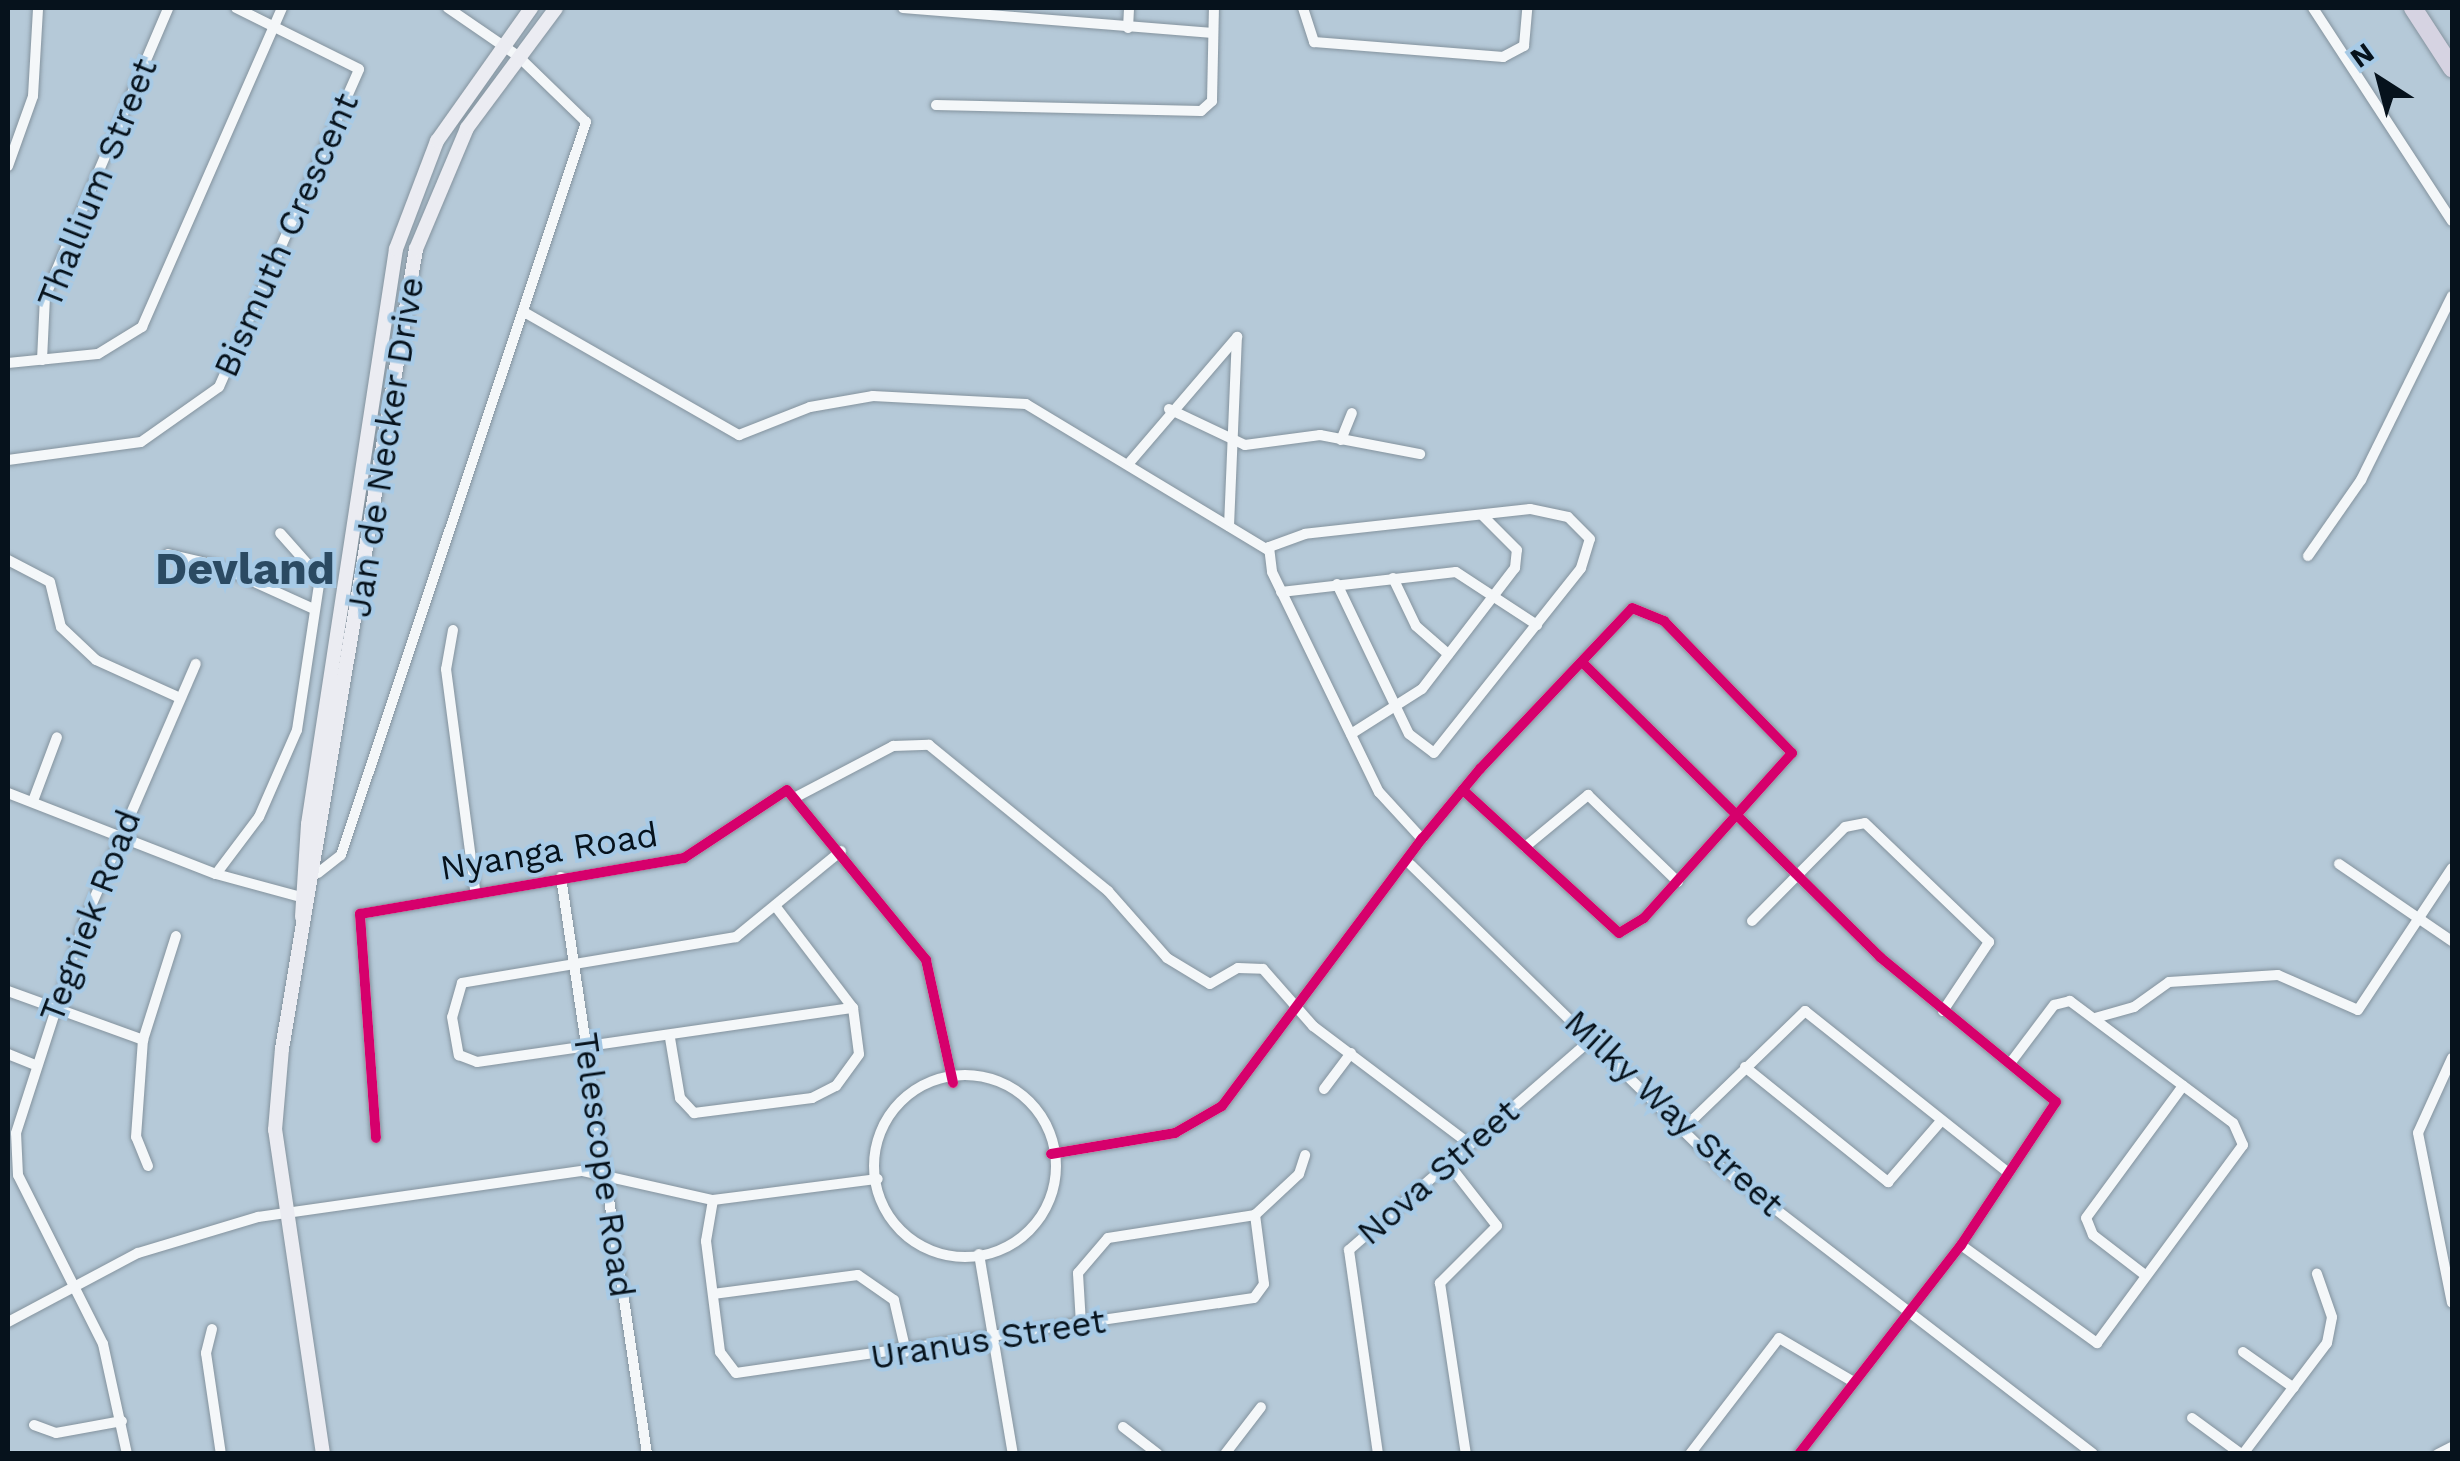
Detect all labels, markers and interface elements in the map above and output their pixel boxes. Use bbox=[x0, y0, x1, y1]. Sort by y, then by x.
north arrow bbox=[2330, 30, 2430, 130]
text: N bbox=[2344, 36, 2380, 75]
street label: Thallium Street bbox=[28, 52, 166, 314]
street label: Bismuth Crescent bbox=[205, 87, 367, 383]
street label: Jan de Necker Drive bbox=[337, 274, 433, 620]
district label: Devland bbox=[155, 542, 335, 596]
street label: Tegniek Road bbox=[30, 804, 150, 1028]
street label: Nyanga Road bbox=[437, 813, 661, 889]
street label: Milky Way Street bbox=[1555, 1000, 1793, 1226]
street label: Telescope Road bbox=[565, 1030, 643, 1300]
street label: Nova Street bbox=[1348, 1090, 1528, 1254]
street label: Uranus Street bbox=[868, 1300, 1108, 1378]

